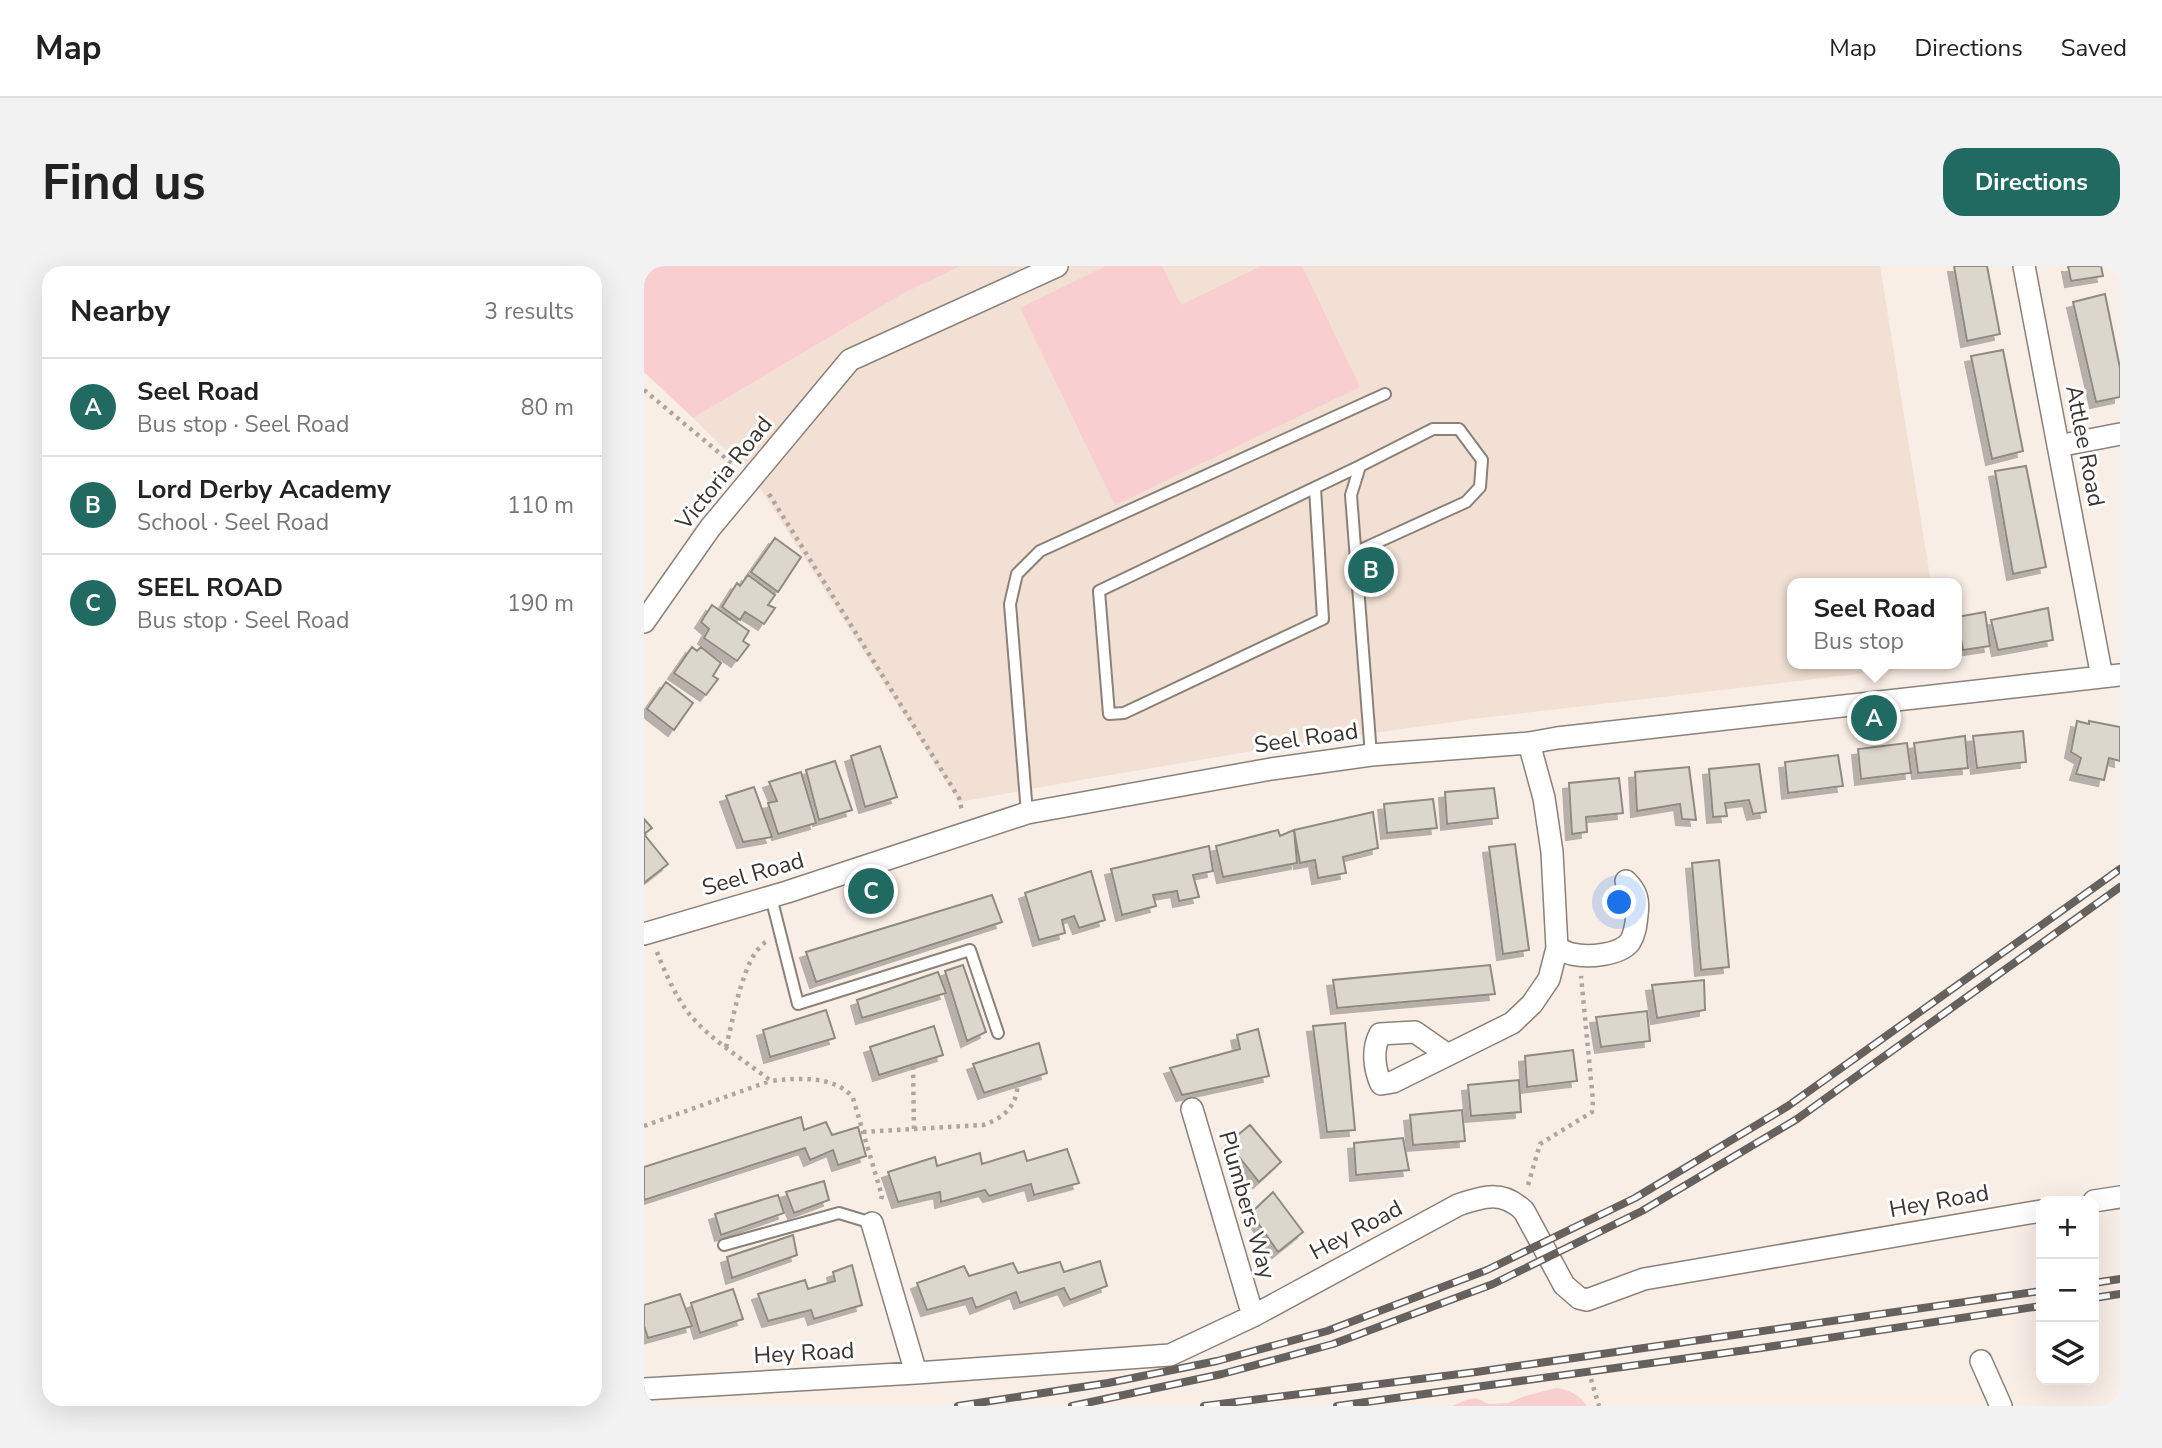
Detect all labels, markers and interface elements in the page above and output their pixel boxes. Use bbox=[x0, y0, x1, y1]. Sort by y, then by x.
text: Map bbox=[35, 26, 102, 71]
text: Map bbox=[1829, 32, 1876, 64]
text: Directions bbox=[1914, 32, 2023, 64]
text: Saved bbox=[2061, 32, 2127, 64]
button: Directions bbox=[1943, 148, 2120, 216]
text: Find us bbox=[42, 149, 206, 216]
text: Nearby bbox=[70, 291, 170, 332]
text: 3 results bbox=[484, 296, 574, 327]
text: Seel Road bbox=[137, 374, 259, 409]
street label: Attlee Road bbox=[2058, 383, 2112, 509]
text: A bbox=[84, 392, 102, 423]
text: 80 m bbox=[521, 392, 574, 423]
text: Bus stop · Seel Road bbox=[137, 409, 349, 440]
street label: Victoria Road bbox=[668, 410, 779, 537]
text: Lord Derby Academy bbox=[137, 472, 391, 507]
text: B bbox=[85, 490, 101, 521]
text: 110 m bbox=[507, 490, 574, 521]
text: School · Seel Road bbox=[137, 507, 329, 538]
pin: B bbox=[1348, 544, 1394, 596]
text: SEEL ROAD bbox=[137, 570, 283, 605]
popup bbox=[1787, 578, 1962, 669]
text: C bbox=[85, 588, 101, 619]
text: 190 m bbox=[507, 588, 574, 619]
text: Seel Road bbox=[1813, 591, 1936, 626]
text: Bus stop · Seel Road bbox=[137, 605, 349, 636]
text: Bus stop bbox=[1813, 626, 1904, 657]
pin: A bbox=[1851, 692, 1897, 744]
street label: Seel Road bbox=[1252, 715, 1360, 761]
street label: Seel Road bbox=[698, 845, 808, 903]
pin: C bbox=[848, 865, 894, 917]
your location bbox=[1602, 885, 1636, 919]
street label: Plumbers Way bbox=[1211, 1127, 1283, 1283]
street label: Hey Road bbox=[1887, 1177, 1991, 1225]
street label: Hey Road bbox=[1304, 1193, 1408, 1267]
map controls bbox=[2036, 1196, 2099, 1385]
button: + bbox=[2036, 1196, 2099, 1259]
button: − bbox=[2036, 1259, 2099, 1322]
button: layers bbox=[2036, 1322, 2099, 1385]
street label: Hey Road bbox=[753, 1335, 855, 1371]

